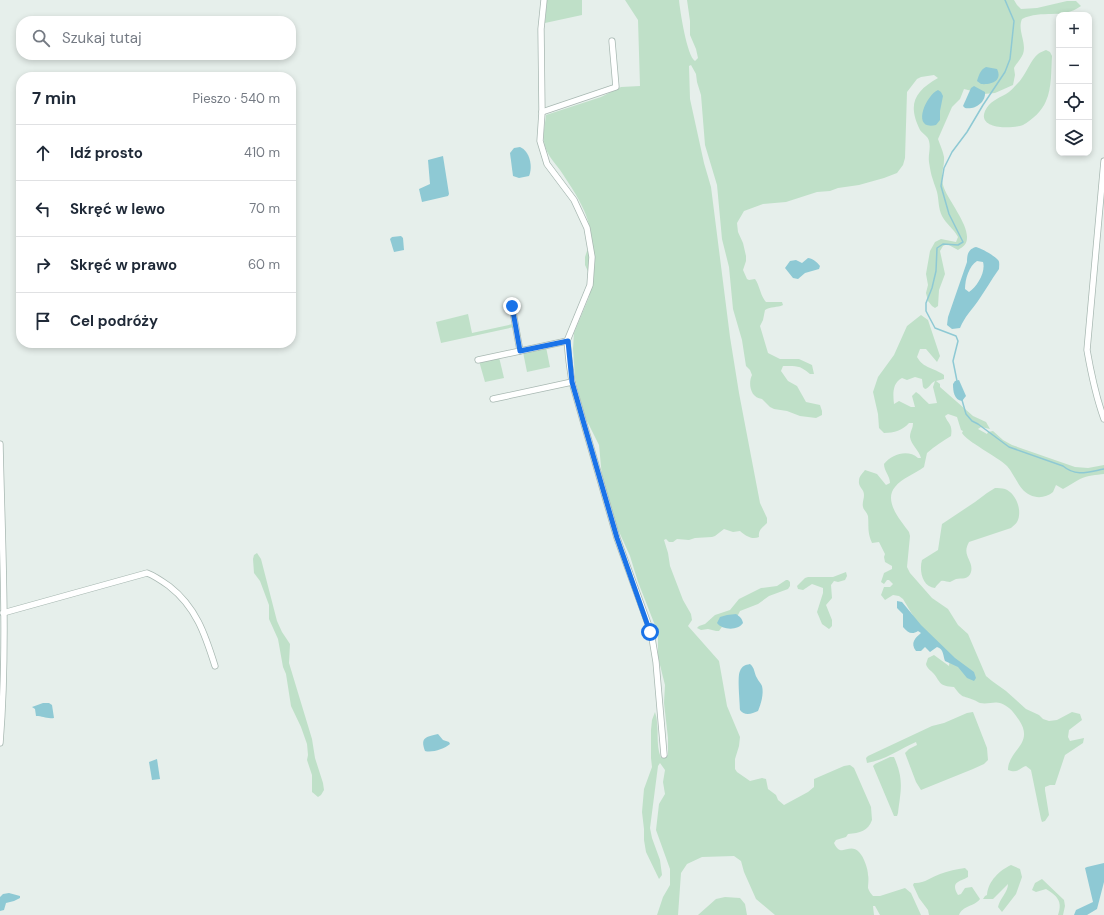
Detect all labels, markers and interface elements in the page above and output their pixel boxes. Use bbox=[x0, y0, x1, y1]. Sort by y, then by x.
map controls bbox=[1056, 12, 1092, 156]
button: + bbox=[1056, 12, 1092, 48]
search box bbox=[16, 16, 296, 60]
icon: search bbox=[30, 27, 52, 49]
text: Szukaj tutaj bbox=[62, 28, 142, 48]
button: − bbox=[1056, 48, 1092, 84]
button: locate bbox=[1056, 84, 1092, 120]
text: 7 min bbox=[32, 87, 76, 109]
text: Pieszo · 540 m bbox=[193, 90, 280, 107]
button: layers bbox=[1056, 120, 1092, 156]
icon: ahead bbox=[32, 142, 54, 164]
text: Idź prosto bbox=[70, 143, 143, 163]
text: 410 m bbox=[244, 144, 280, 161]
icon: left bbox=[32, 198, 54, 220]
text: Skręć w lewo bbox=[70, 199, 165, 219]
text: 70 m bbox=[249, 200, 280, 217]
icon: right bbox=[32, 254, 54, 276]
text: Skręć w prawo bbox=[70, 255, 177, 275]
text: 60 m bbox=[248, 256, 280, 273]
route end bbox=[503, 297, 521, 315]
icon: arrive bbox=[32, 310, 54, 332]
text: Cel podróży bbox=[70, 311, 158, 331]
route start bbox=[641, 623, 659, 641]

